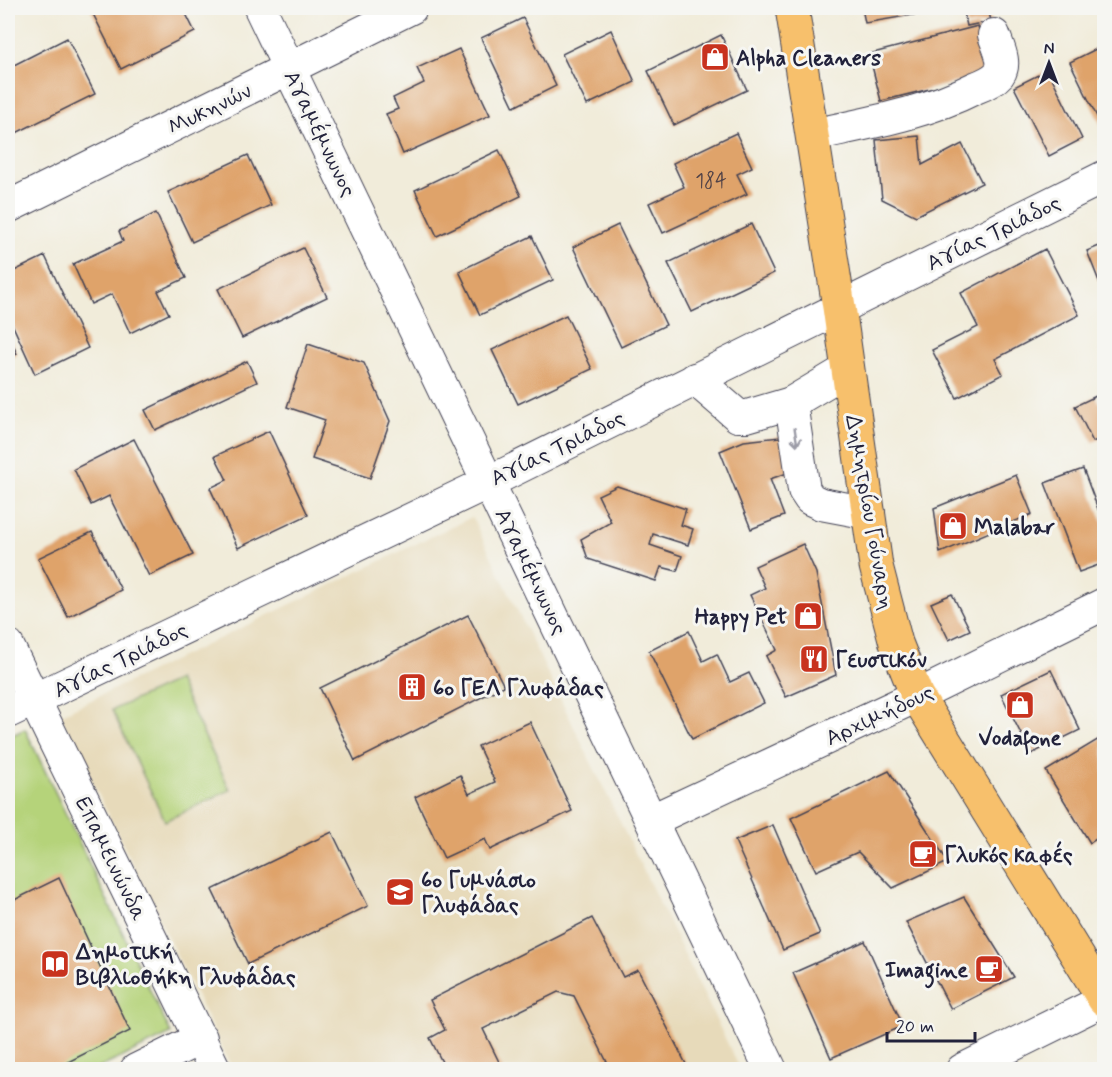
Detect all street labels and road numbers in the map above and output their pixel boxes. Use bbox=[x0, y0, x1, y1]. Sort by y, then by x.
street label: Αγαμέμνωνος bbox=[277, 66, 363, 202]
street label: Μυκηνών bbox=[163, 77, 257, 142]
street label: Αγίας Τριάδος bbox=[922, 189, 1065, 278]
street label: Αγίας Τριάδος bbox=[486, 404, 629, 493]
street label: Δημητρίου Γούναρη bbox=[838, 412, 900, 612]
street label: Αγαμέμνωνος bbox=[488, 504, 574, 640]
street label: Αγίας Τριάδος bbox=[49, 616, 192, 705]
street label: Αρχιμήδους bbox=[821, 679, 938, 753]
street label: Επαμεινώνδα bbox=[68, 792, 152, 926]

